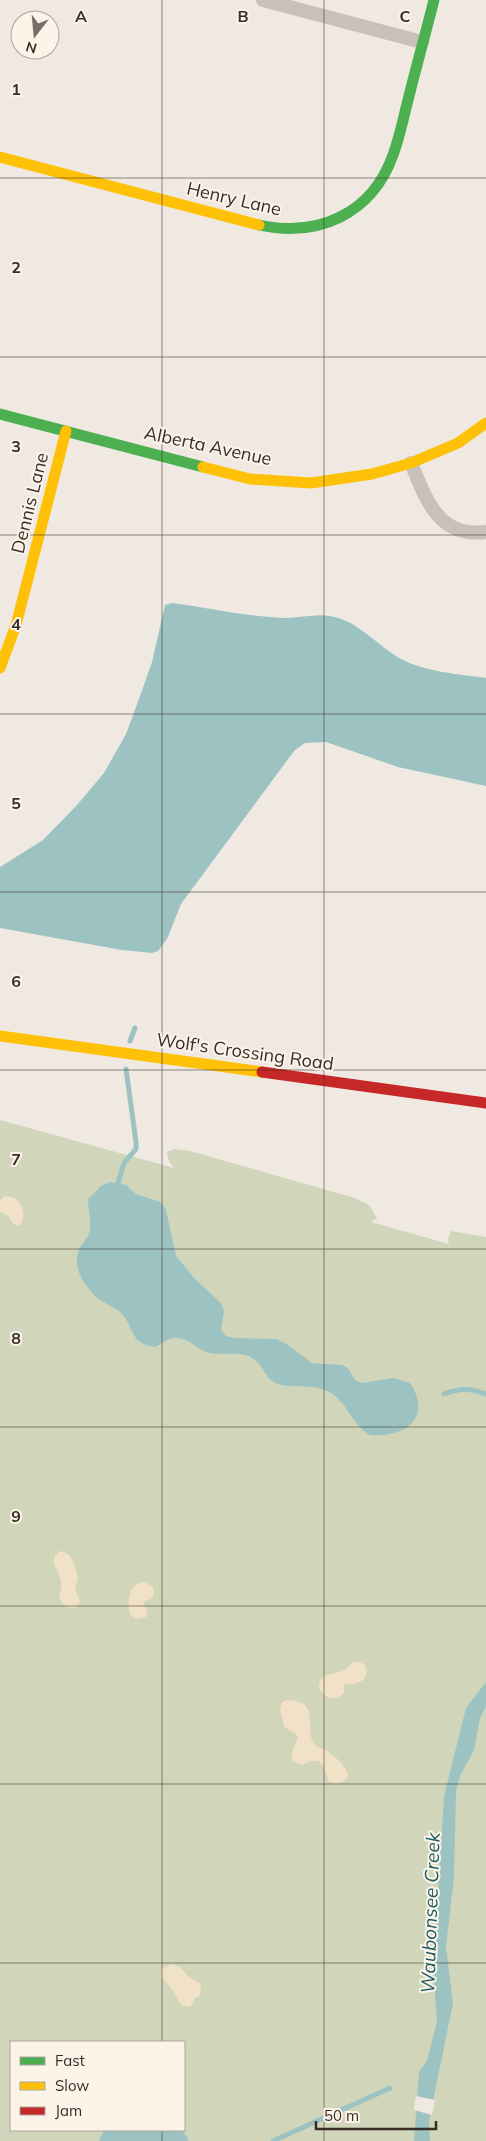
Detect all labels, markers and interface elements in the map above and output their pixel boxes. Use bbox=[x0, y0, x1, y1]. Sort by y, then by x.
text: A bbox=[75, 6, 87, 26]
text: B bbox=[237, 6, 249, 26]
text: C bbox=[400, 6, 411, 26]
north arrow bbox=[10, 10, 60, 60]
text: N bbox=[24, 37, 39, 58]
text: 1 bbox=[11, 79, 21, 99]
street label: Henry Lane bbox=[185, 176, 284, 221]
text: 2 bbox=[11, 257, 21, 277]
street label: Alberta Avenue bbox=[142, 421, 274, 470]
text: 3 bbox=[11, 436, 21, 456]
street label: Dennis Lane bbox=[6, 450, 53, 556]
text: 4 bbox=[11, 614, 21, 634]
text: 5 bbox=[11, 793, 21, 813]
text: 6 bbox=[11, 971, 21, 991]
street label: Wolf's Crossing Road bbox=[155, 1028, 335, 1075]
text: 7 bbox=[11, 1149, 21, 1169]
text: 8 bbox=[11, 1328, 21, 1348]
text: 9 bbox=[11, 1506, 21, 1526]
water label: Waubonsee Creek bbox=[415, 1831, 445, 1994]
legend bbox=[10, 2041, 185, 2131]
text: Fast bbox=[55, 2051, 85, 2070]
text: Slow bbox=[55, 2076, 89, 2095]
scale bar bbox=[316, 2098, 436, 2130]
text: Jam bbox=[55, 2101, 82, 2120]
text: 50 m bbox=[324, 2106, 359, 2125]

